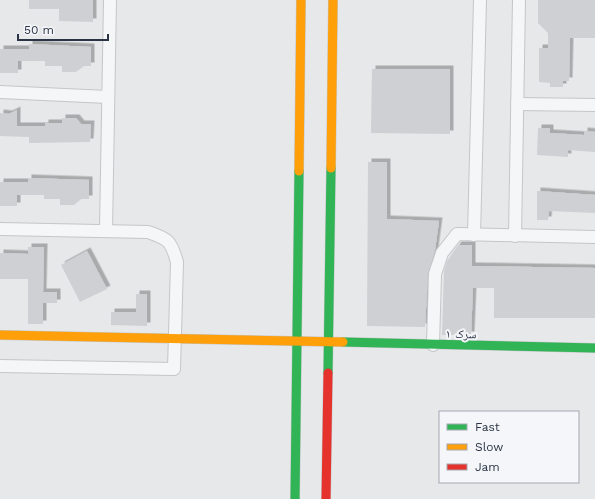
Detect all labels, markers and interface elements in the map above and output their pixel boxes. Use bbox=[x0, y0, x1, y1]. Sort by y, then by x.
scale bar bbox=[18, 16, 108, 42]
text: 50 m bbox=[24, 23, 54, 37]
street label: سرک ۱ bbox=[445, 327, 477, 341]
legend bbox=[439, 411, 579, 483]
text: Fast bbox=[475, 420, 500, 434]
text: Slow bbox=[475, 440, 503, 454]
text: Jam bbox=[475, 460, 500, 474]

